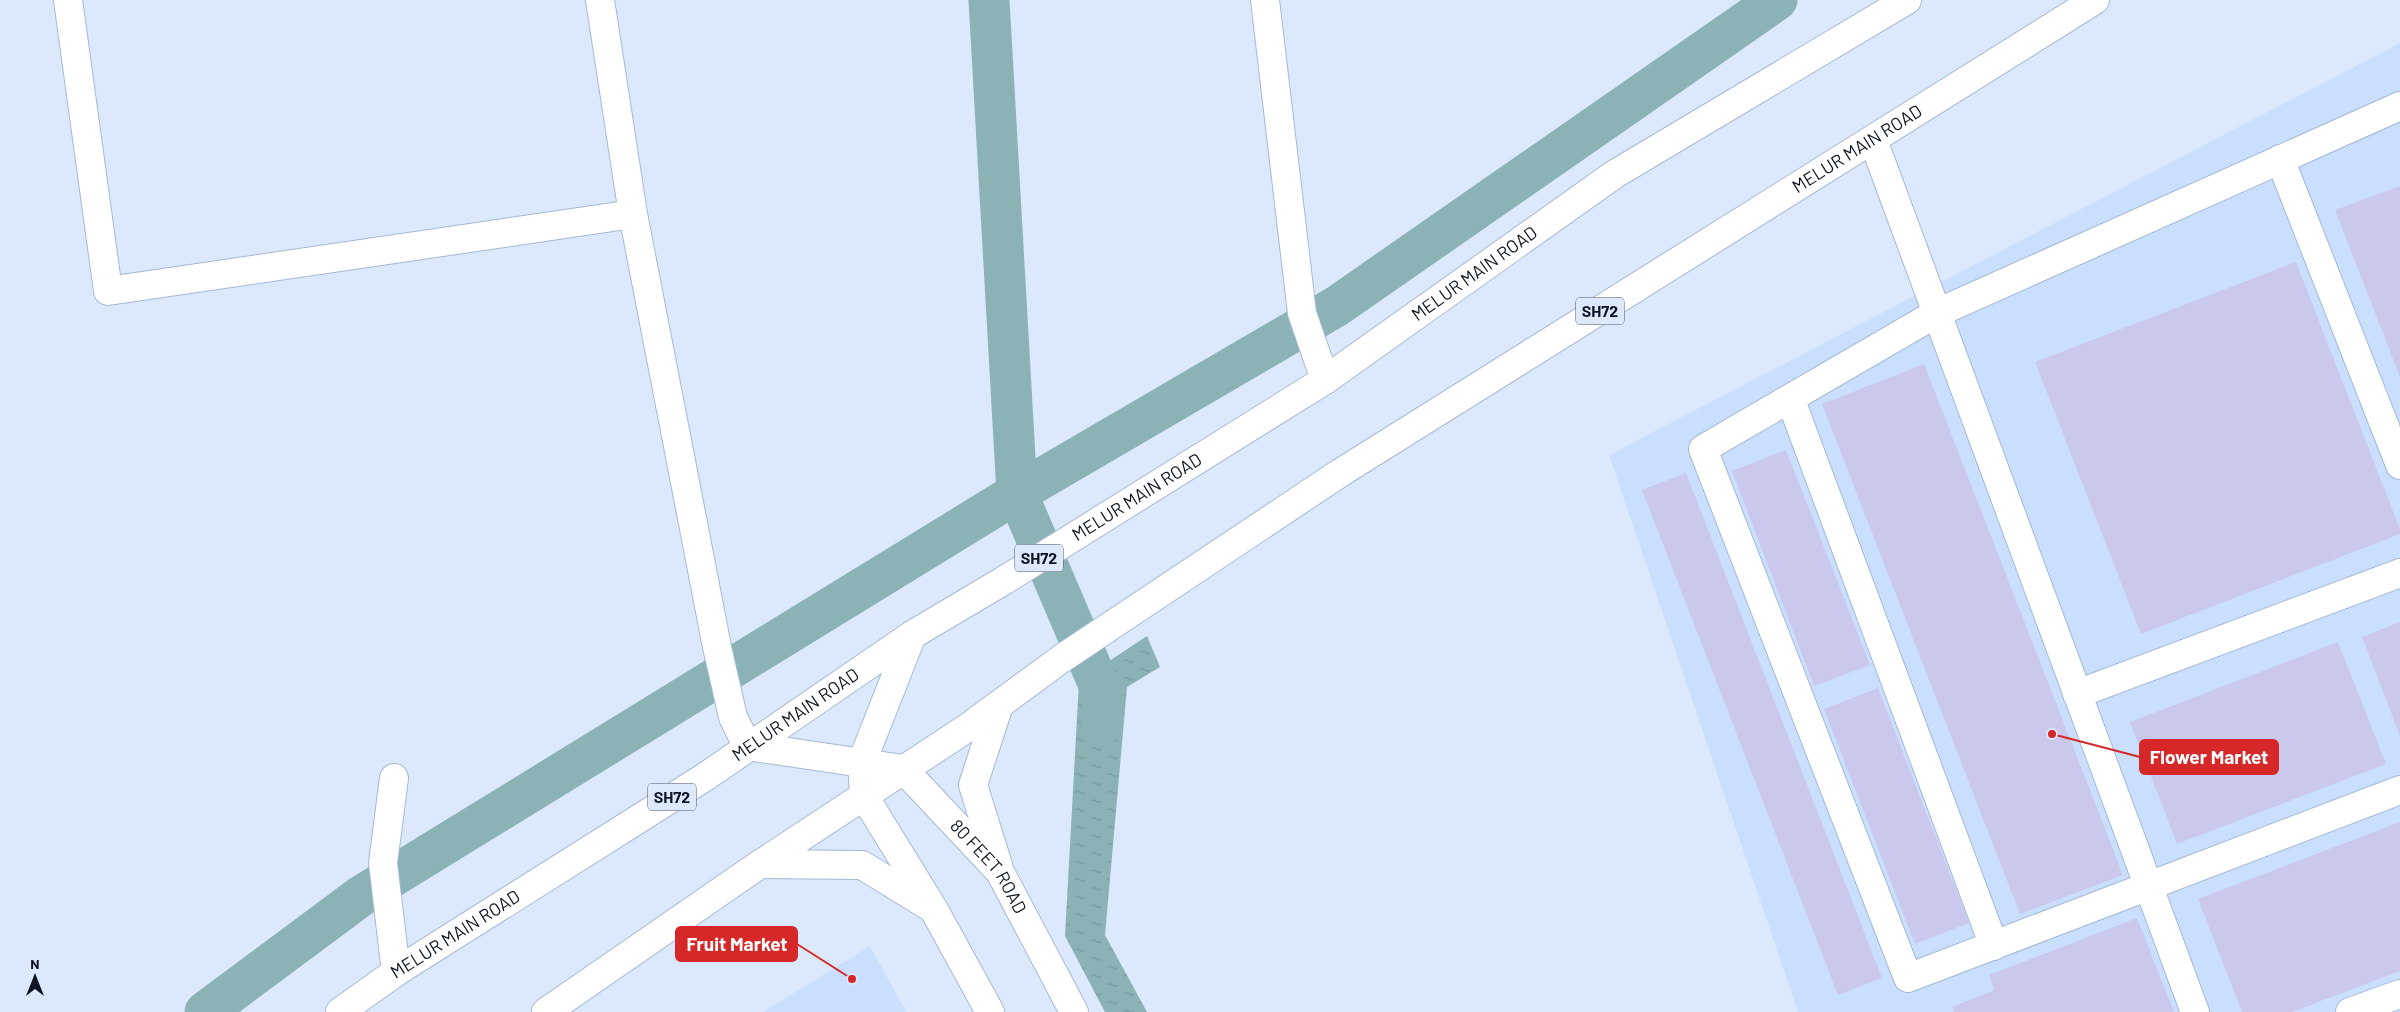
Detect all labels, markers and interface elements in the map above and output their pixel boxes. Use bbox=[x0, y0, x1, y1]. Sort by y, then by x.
street label: MELUR MAIN ROAD bbox=[1788, 99, 1925, 197]
street label: MELUR MAIN ROAD bbox=[1407, 221, 1541, 325]
road number: SH72 bbox=[1576, 298, 1624, 324]
street label: MELUR MAIN ROAD bbox=[1068, 448, 1205, 545]
road number: SH72 bbox=[1015, 544, 1063, 572]
street label: MELUR MAIN ROAD bbox=[727, 663, 863, 765]
callout: Flower Market bbox=[2140, 740, 2278, 774]
text: Flower Market bbox=[2150, 745, 2268, 768]
road number: SH72 bbox=[648, 784, 696, 810]
street label: 80 FEET ROAD bbox=[946, 814, 1032, 917]
street label: MELUR MAIN ROAD bbox=[386, 885, 524, 983]
callout: Fruit Market bbox=[676, 927, 797, 961]
text: Fruit Market bbox=[686, 932, 788, 955]
north arrow bbox=[10, 952, 60, 1002]
text: N bbox=[30, 955, 40, 972]

